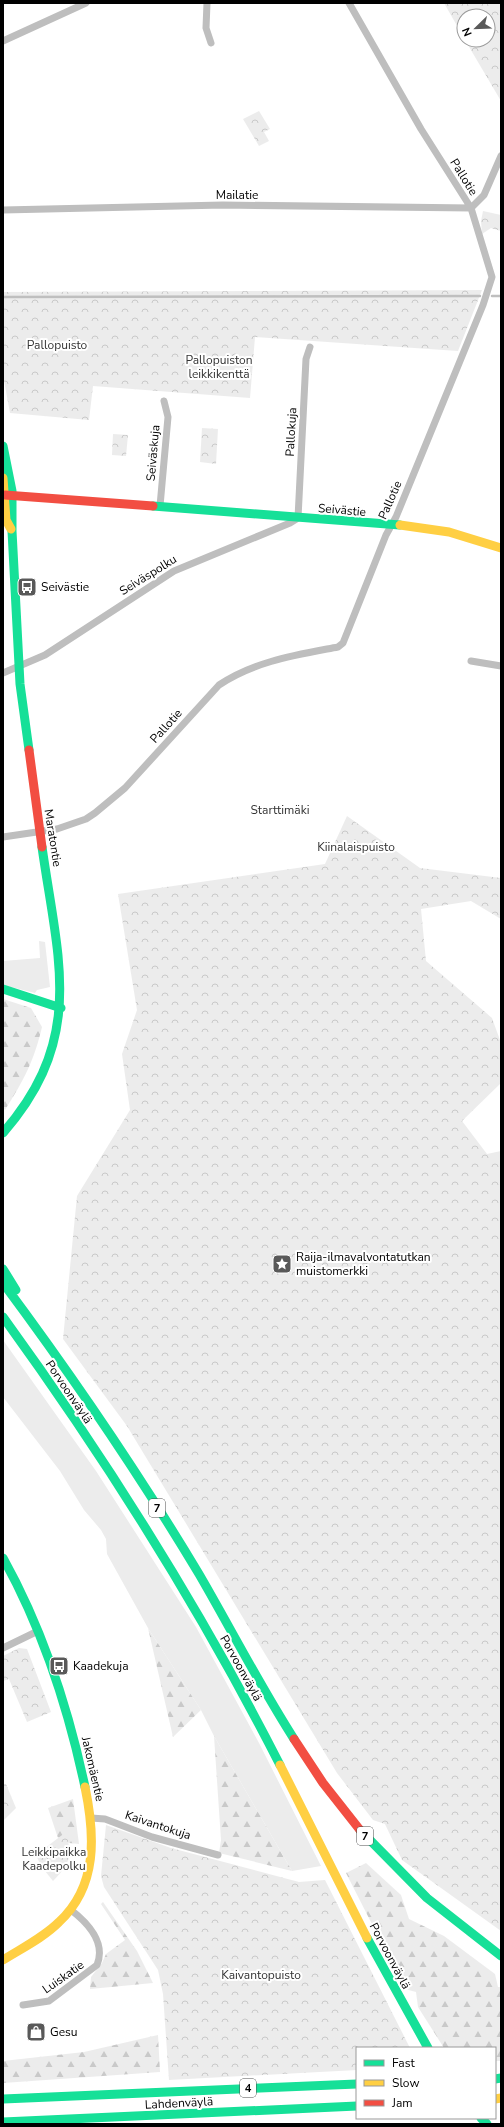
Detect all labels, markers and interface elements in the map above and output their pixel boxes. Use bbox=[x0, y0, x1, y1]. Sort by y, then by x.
north arrow bbox=[456, 8, 496, 48]
text: N bbox=[459, 25, 476, 38]
street label: Pallotie bbox=[446, 156, 482, 198]
street label: Mailatie bbox=[216, 187, 258, 203]
park label: Pallopuisto bbox=[27, 337, 88, 353]
park label: Pallopuiston leikkikenttä bbox=[185, 352, 253, 382]
street label: Pallokuja bbox=[282, 407, 300, 457]
street label: Seiväskuja bbox=[143, 424, 163, 482]
street label: Pallotie bbox=[374, 478, 406, 522]
street label: Seivästie bbox=[317, 500, 367, 520]
street label: Seiväspolku bbox=[116, 551, 180, 599]
bus stop icon: Seivästie bbox=[16, 576, 38, 598]
place label: Seivästie bbox=[41, 579, 89, 595]
street label: Pallotie bbox=[146, 706, 186, 746]
park label: Starttimäki bbox=[251, 802, 309, 818]
street label: Maratontie bbox=[41, 808, 65, 868]
park label: Kiinalaispuisto bbox=[317, 839, 395, 855]
place label: Raija-ilmavalvontatutkan muistomerkki bbox=[296, 1249, 431, 1279]
place icon: Raija-ilmavalvontatutkan muistomerkki bbox=[271, 1253, 293, 1275]
street label: Porvoonväylä bbox=[42, 1357, 96, 1427]
road number: 7 bbox=[149, 1499, 165, 1517]
street label: Porvoonväylä bbox=[216, 1632, 266, 1704]
bus stop icon: Kaadekuja bbox=[48, 1655, 70, 1677]
place label: Kaadekuja bbox=[73, 1658, 129, 1674]
street label: Jakomäentie bbox=[78, 1734, 108, 1803]
street label: Kaivantokuja bbox=[123, 1807, 193, 1843]
road number: 7 bbox=[357, 1827, 373, 1845]
park label: Leikkipaikka Kaadepolku bbox=[22, 1844, 86, 1874]
street label: Porvoonväylä bbox=[366, 1920, 414, 1992]
street label: Luiskatie bbox=[39, 1957, 87, 1997]
park label: Kaivantopuisto bbox=[221, 1967, 301, 1983]
shop icon: Gesu bbox=[25, 2021, 47, 2043]
place label: Gesu bbox=[50, 2024, 78, 2040]
legend bbox=[356, 2047, 496, 2119]
text: Fast bbox=[392, 2055, 415, 2071]
text: Slow bbox=[392, 2075, 420, 2091]
road number: 4 bbox=[240, 2079, 256, 2097]
street label: Lahdenväylä bbox=[144, 2093, 214, 2113]
text: Jam bbox=[391, 2095, 413, 2111]

